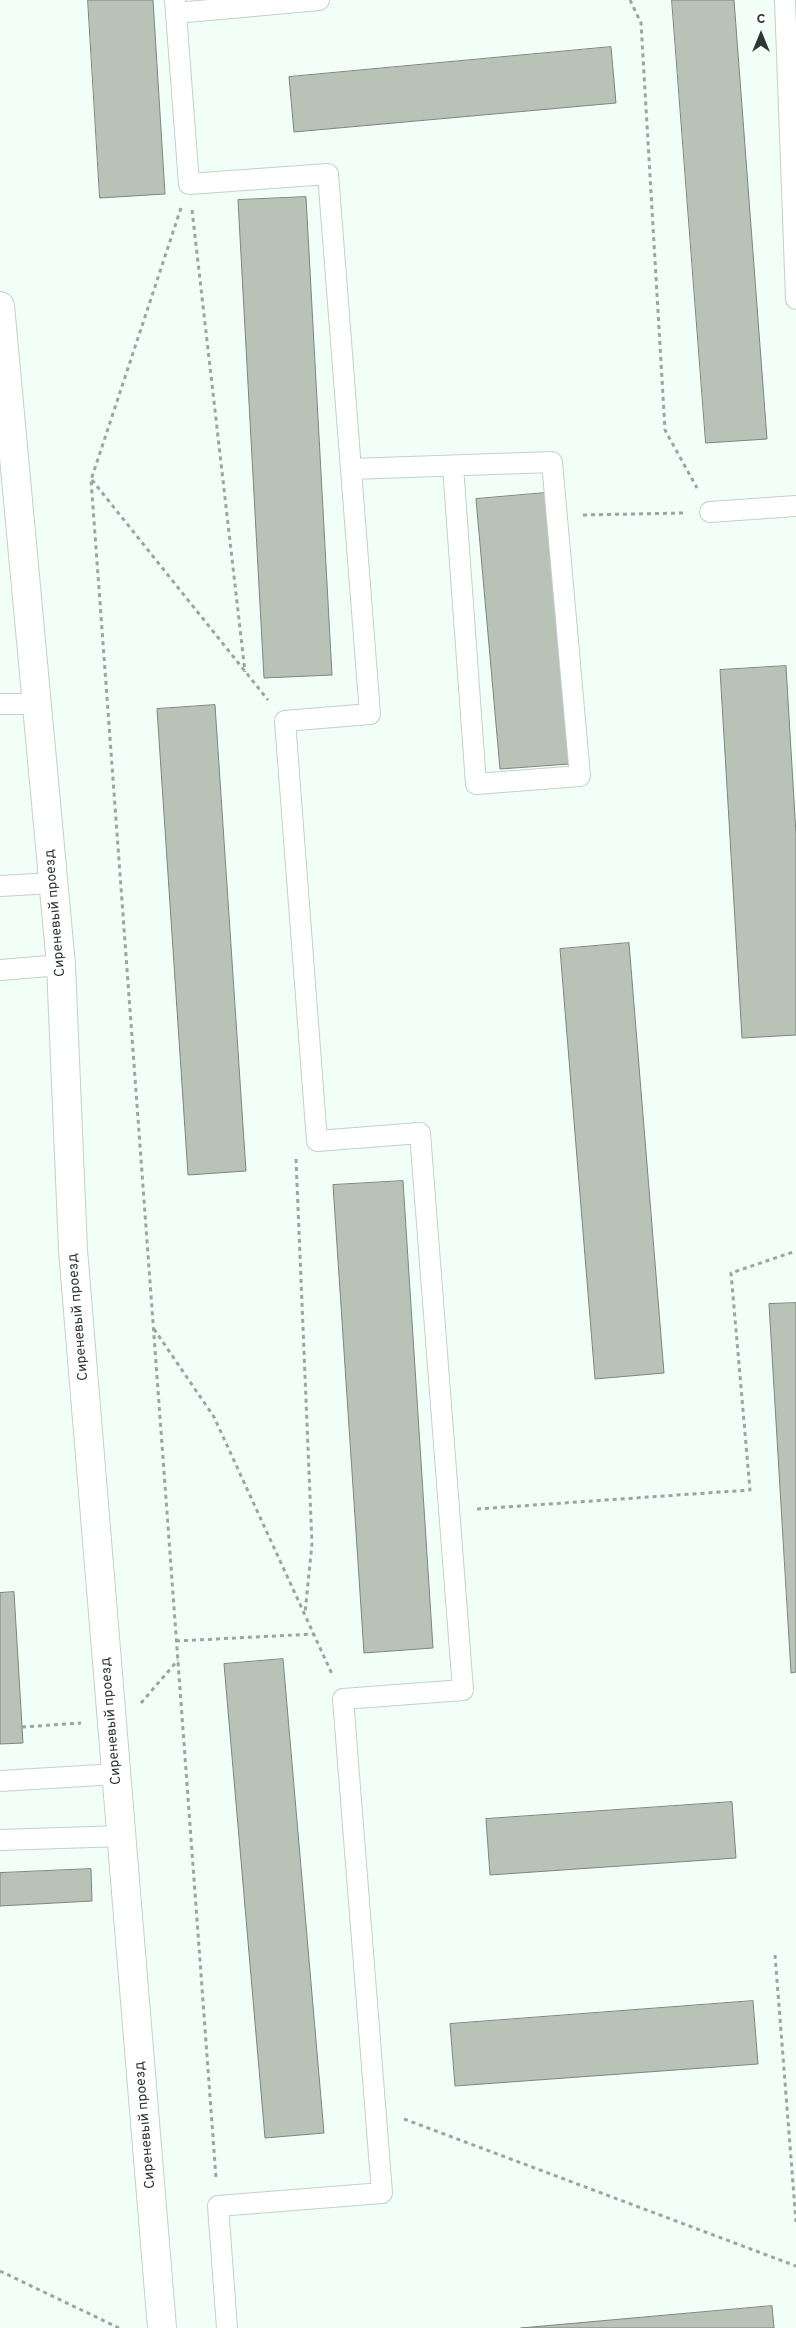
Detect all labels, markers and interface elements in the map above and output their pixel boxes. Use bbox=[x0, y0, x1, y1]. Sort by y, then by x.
north arrow bbox=[736, 10, 786, 60]
text: С bbox=[757, 11, 765, 28]
street label: Сиреневый проезд bbox=[42, 849, 70, 977]
street label: Сиреневый проезд bbox=[65, 1253, 93, 1381]
street label: Сиреневый проезд bbox=[98, 1657, 126, 1785]
street label: Сиреневый проезд bbox=[132, 2061, 160, 2189]

